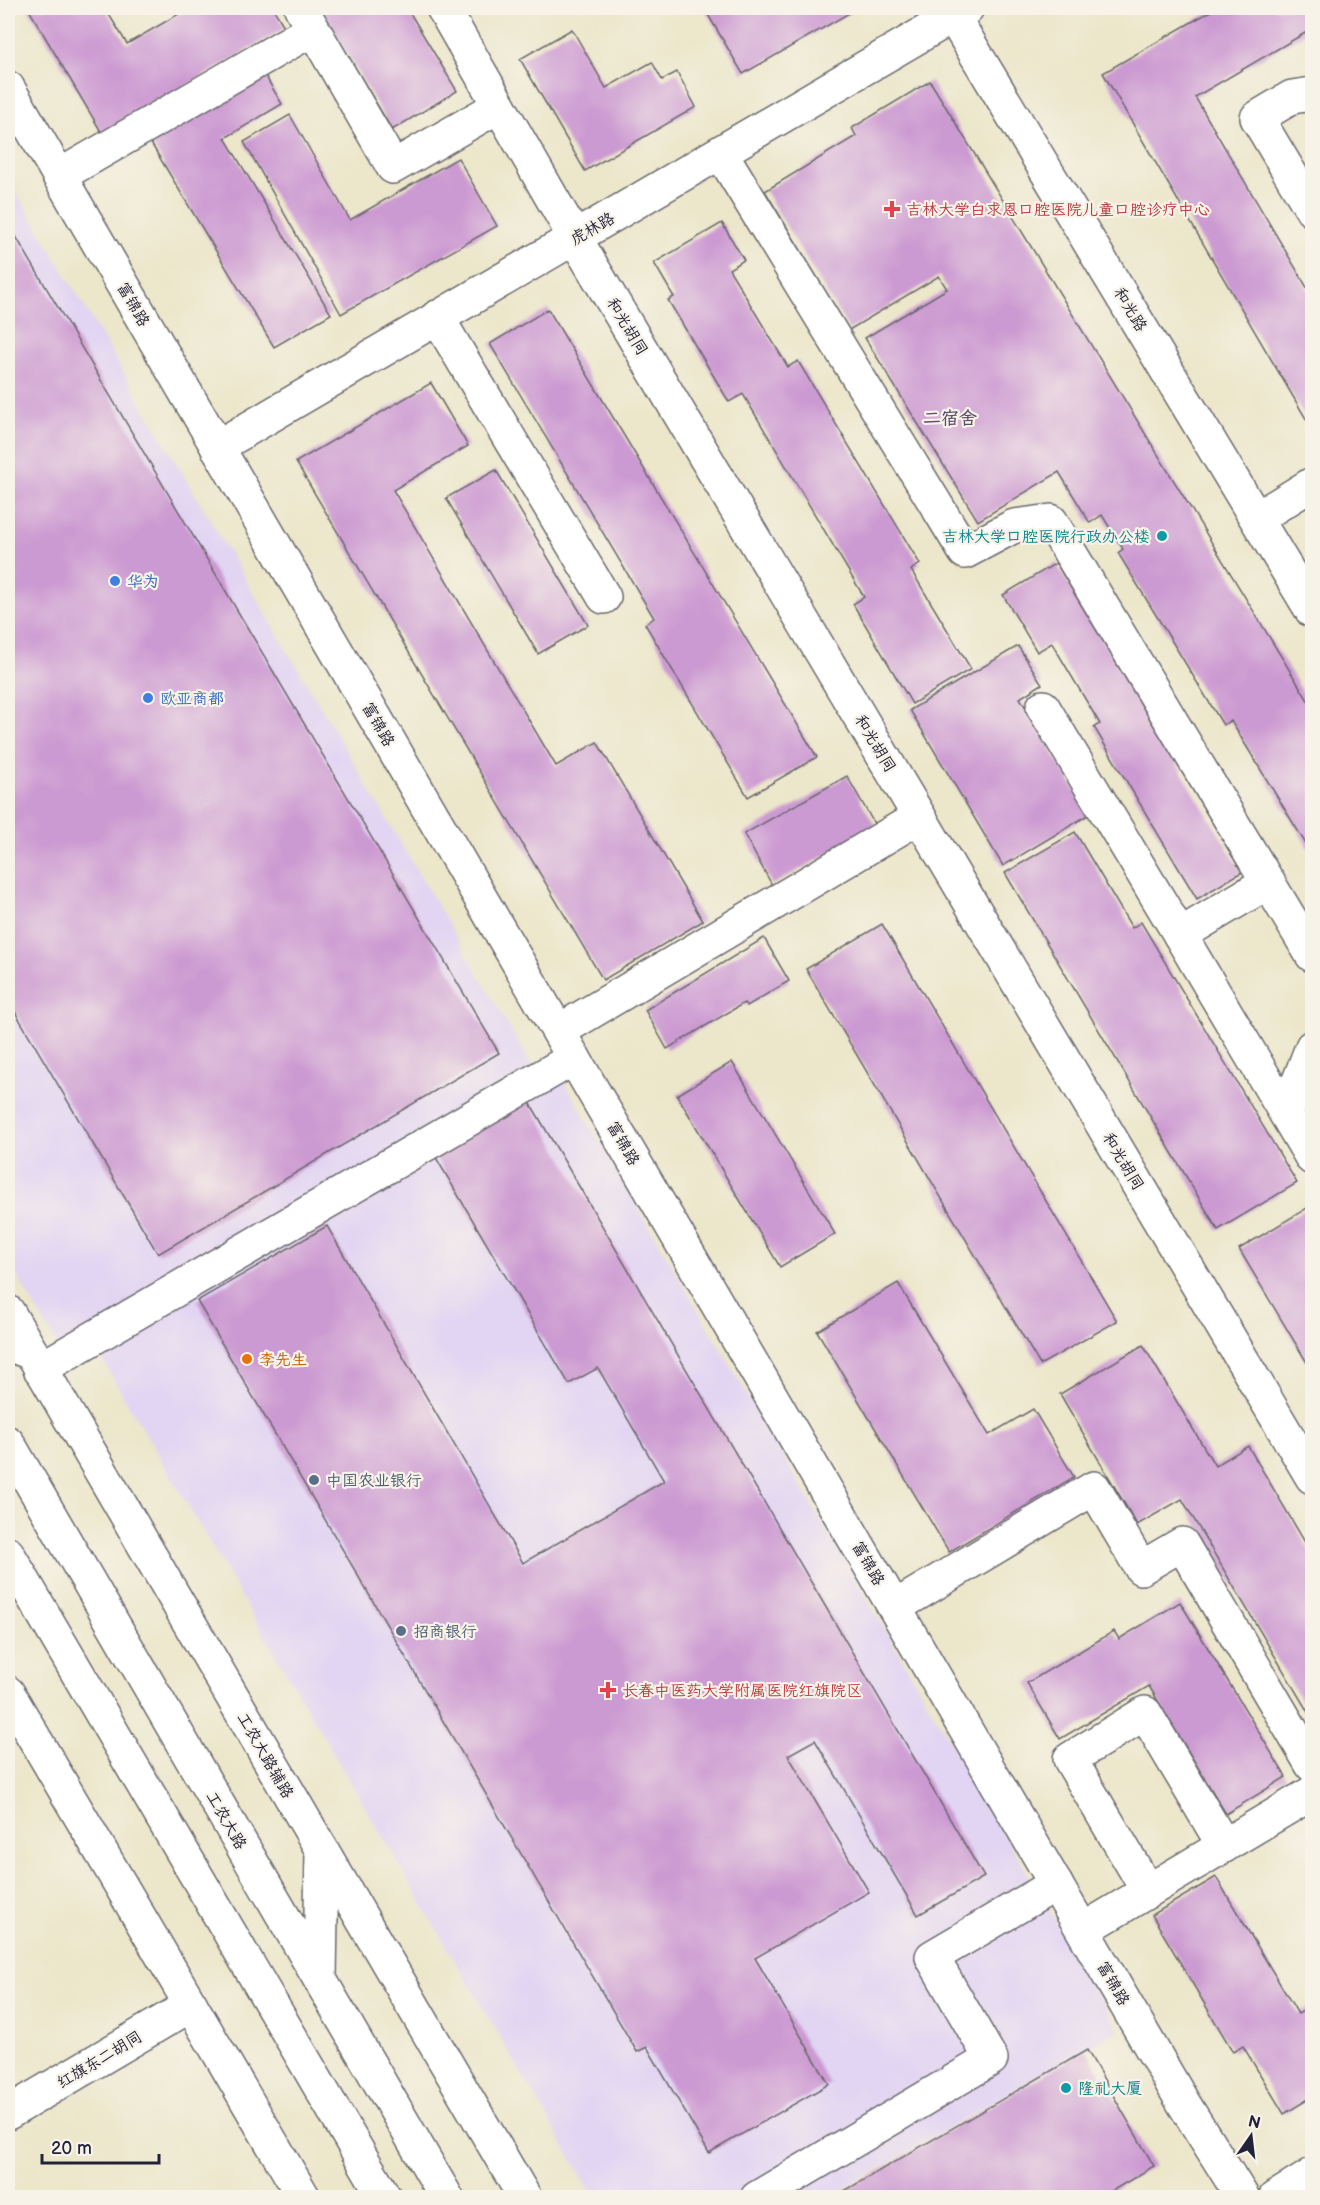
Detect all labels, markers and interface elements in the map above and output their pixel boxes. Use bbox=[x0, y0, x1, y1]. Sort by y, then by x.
marker: 吉林大学白求恩口腔医院儿童口腔诊疗中心 bbox=[883, 200, 901, 218]
place label: 吉林大学白求恩口腔医院儿童口腔诊疗中心 bbox=[906, 201, 1210, 220]
street label: 虎林路 bbox=[567, 209, 618, 250]
street label: 富锦路 bbox=[112, 279, 153, 330]
street label: 和光路 bbox=[1109, 284, 1150, 335]
street label: 和光胡同 bbox=[602, 294, 651, 359]
district label: 二宿舍 bbox=[923, 408, 977, 429]
place label: 吉林大学口腔医院行政办公楼 bbox=[942, 528, 1150, 547]
marker: 吉林大学口腔医院行政办公楼 bbox=[1155, 529, 1169, 543]
place label: 华为 bbox=[127, 573, 159, 592]
marker: 华为 bbox=[108, 574, 122, 588]
place label: 欧亚商都 bbox=[160, 690, 224, 709]
marker: 欧亚商都 bbox=[141, 691, 155, 705]
street label: 富锦路 bbox=[357, 699, 398, 750]
street label: 和光胡同 bbox=[850, 711, 899, 776]
street label: 富锦路 bbox=[602, 1118, 643, 1169]
street label: 和光胡同 bbox=[1098, 1129, 1147, 1194]
place label: 李先生 bbox=[259, 1351, 307, 1370]
marker: 李先生 bbox=[240, 1352, 254, 1366]
place label: 中国农业银行 bbox=[326, 1472, 422, 1491]
marker: 中国农业银行 bbox=[307, 1473, 321, 1487]
street label: 富锦路 bbox=[847, 1538, 888, 1589]
place label: 招商银行 bbox=[413, 1623, 477, 1642]
marker: 招商银行 bbox=[394, 1624, 408, 1638]
marker: 长春中医药大学附属医院红旗院区 bbox=[599, 1681, 617, 1699]
place label: 长春中医药大学附属医院红旗院区 bbox=[622, 1682, 862, 1701]
street label: 工农大路辅路 bbox=[232, 1709, 297, 1802]
street label: 工农大路 bbox=[201, 1788, 250, 1853]
street label: 富锦路 bbox=[1092, 1958, 1133, 2009]
street label: 红旗东二胡同 bbox=[54, 2027, 146, 2093]
place label: 隆礼大厦 bbox=[1078, 2080, 1142, 2099]
marker: 隆礼大厦 bbox=[1059, 2081, 1073, 2095]
north arrow bbox=[1221, 2106, 1281, 2166]
text: N bbox=[1246, 2112, 1262, 2134]
scale bar bbox=[42, 2127, 159, 2165]
text: 20 m bbox=[51, 2138, 92, 2159]

